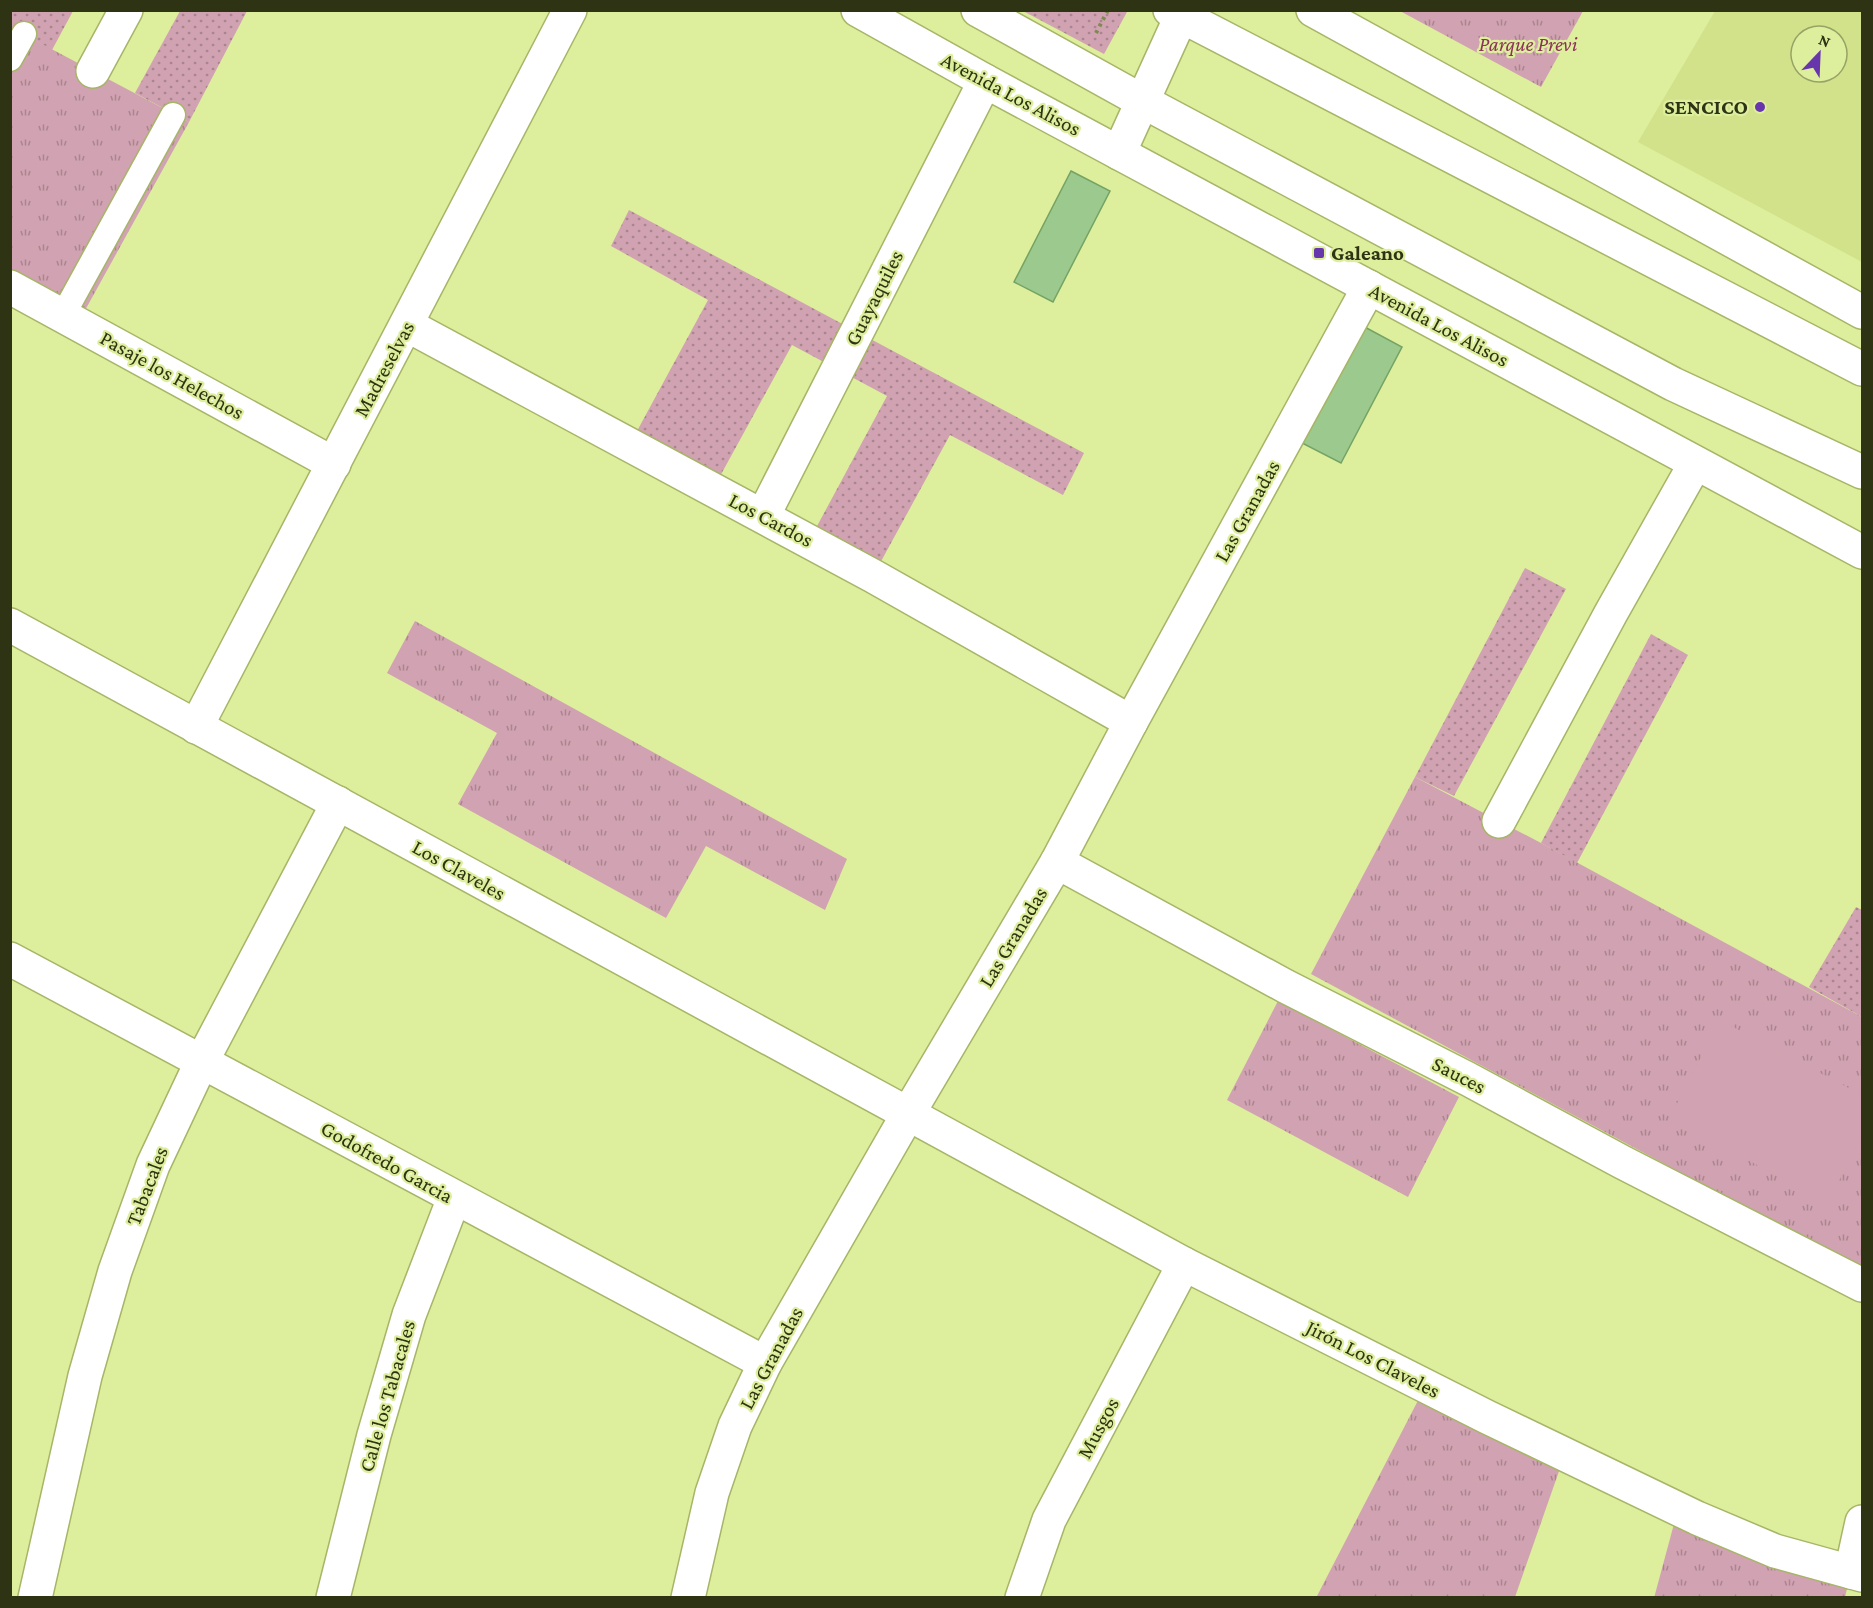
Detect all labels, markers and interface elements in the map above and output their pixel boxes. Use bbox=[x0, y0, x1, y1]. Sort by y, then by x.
north arrow bbox=[1789, 24, 1849, 84]
text: N bbox=[1816, 31, 1833, 51]
park label: Parque Previ bbox=[1479, 32, 1578, 56]
street label: Avenida Los Alisos bbox=[937, 47, 1085, 141]
place label: SENCICO bbox=[1664, 95, 1748, 119]
marker: SENCICO bbox=[1753, 100, 1767, 114]
place label: Galeano bbox=[1331, 241, 1404, 265]
street label: Guayaquiles bbox=[840, 246, 908, 350]
marker: Galeano bbox=[1312, 246, 1326, 260]
street label: Avenida Los Alisos bbox=[1365, 278, 1513, 372]
street label: Madreselvas bbox=[349, 317, 419, 421]
street label: Pasaje los Helechos bbox=[96, 326, 248, 424]
street label: Las Granadas bbox=[1209, 456, 1285, 566]
street label: Los Cardos bbox=[725, 488, 817, 552]
street label: Los Claveles bbox=[408, 835, 510, 905]
street label: Las Granadas bbox=[974, 883, 1052, 991]
street label: Sauces bbox=[1428, 1051, 1490, 1099]
street label: Godofredo Garcia bbox=[317, 1116, 457, 1208]
street label: Tabacales bbox=[121, 1143, 173, 1229]
street label: Las Granadas bbox=[734, 1303, 808, 1413]
street label: Jirón Los Claveles bbox=[1300, 1314, 1444, 1403]
street label: Calle los Tabacales bbox=[354, 1317, 420, 1475]
street label: Musgos bbox=[1072, 1393, 1124, 1463]

